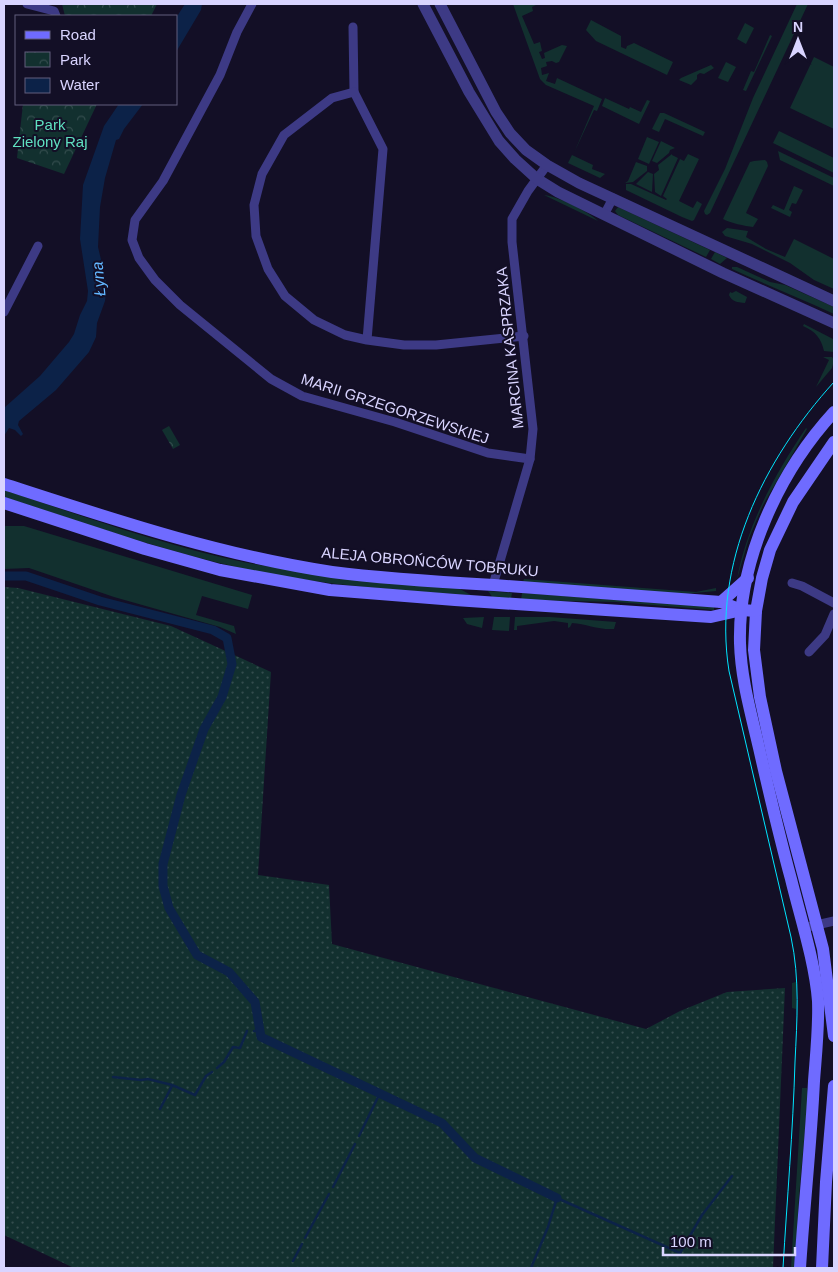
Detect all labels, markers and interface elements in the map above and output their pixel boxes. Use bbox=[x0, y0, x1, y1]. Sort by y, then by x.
legend bbox=[15, 15, 178, 105]
north arrow bbox=[773, 15, 823, 65]
text: N bbox=[793, 19, 803, 35]
text: Road bbox=[60, 26, 96, 43]
text: Park bbox=[60, 51, 91, 68]
text: Water bbox=[60, 76, 99, 93]
park label: Park Zielony Raj bbox=[12, 116, 88, 150]
water label: Łyna bbox=[89, 261, 108, 297]
street label: MARCINA KASPRZAKA bbox=[493, 266, 526, 430]
street label: MARII GRZEGORZEWSKIEJ bbox=[299, 370, 491, 447]
street label: ALEJA OBROŃCÓW TOBRUKU bbox=[321, 544, 539, 579]
scale bar bbox=[663, 1224, 796, 1256]
text: 100 m bbox=[670, 1233, 712, 1250]

